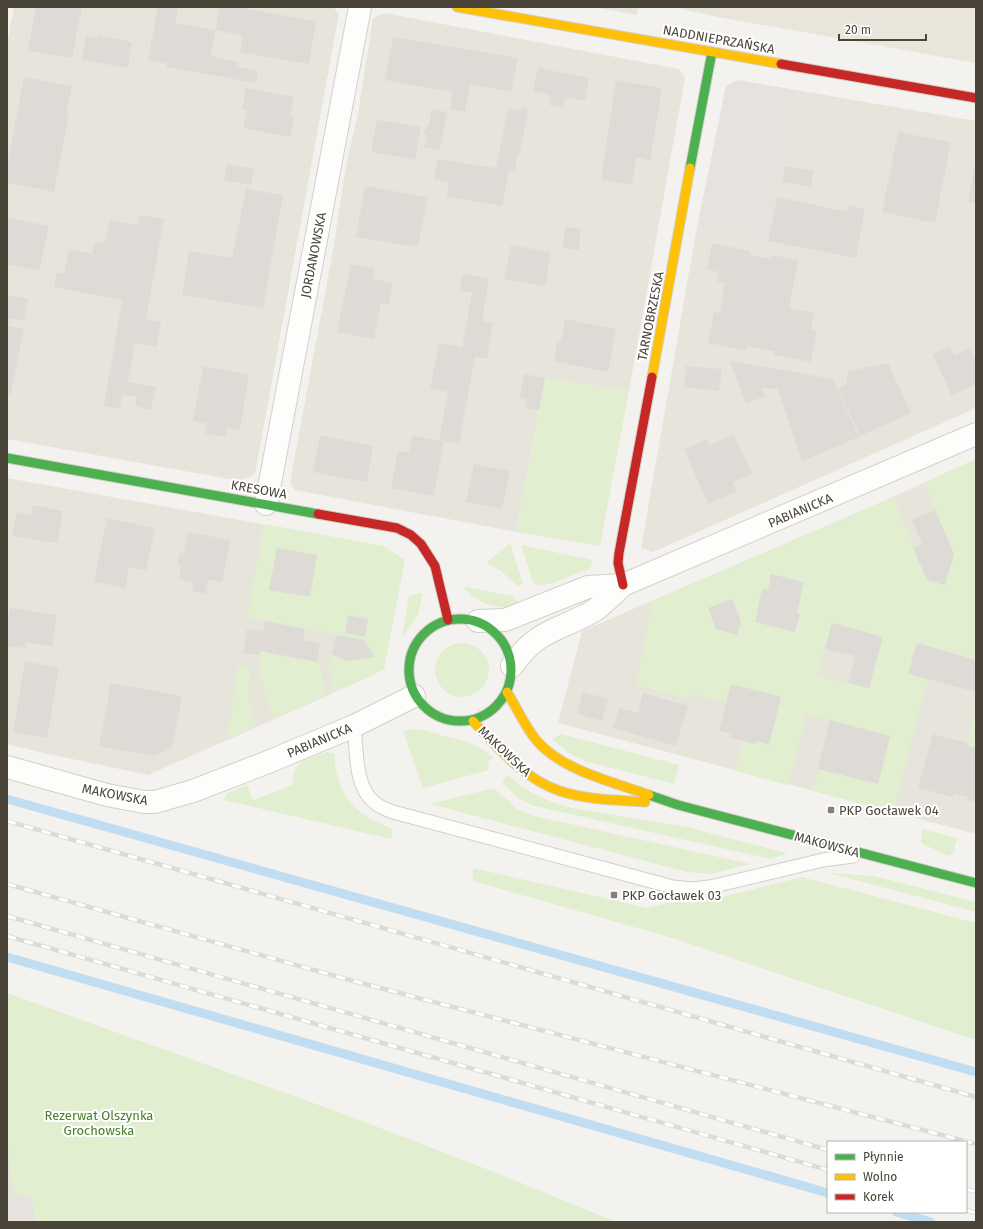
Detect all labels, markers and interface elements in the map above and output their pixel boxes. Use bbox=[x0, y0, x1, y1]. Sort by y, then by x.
scale bar bbox=[839, 16, 926, 42]
street label: NADDNIEPRZAŃSKA bbox=[662, 22, 777, 57]
text: 20 m bbox=[845, 23, 871, 37]
street label: JORDANOWSKA bbox=[298, 210, 329, 299]
street label: TARNOBRZESKA bbox=[634, 270, 667, 362]
street label: KRESOWA bbox=[230, 477, 289, 502]
street label: PABIANICKA bbox=[766, 490, 835, 531]
street label: PABIANICKA bbox=[285, 720, 354, 761]
street label: MAKOWSKA bbox=[475, 723, 535, 780]
street label: MAKOWSKA bbox=[81, 781, 150, 808]
place label: PKP Gocławek 04 bbox=[839, 803, 939, 818]
marker: PKP Gocławek 04 bbox=[826, 805, 836, 815]
street label: MAKOWSKA bbox=[793, 829, 862, 861]
place label: PKP Gocławek 03 bbox=[622, 888, 721, 903]
marker: PKP Gocławek 03 bbox=[609, 890, 619, 900]
park label: Rezerwat Olszynka Grochowska bbox=[45, 1108, 153, 1138]
legend bbox=[827, 1141, 967, 1213]
text: Płynnie bbox=[863, 1150, 904, 1164]
text: Wolno bbox=[863, 1170, 897, 1184]
text: Korek bbox=[863, 1190, 895, 1204]

